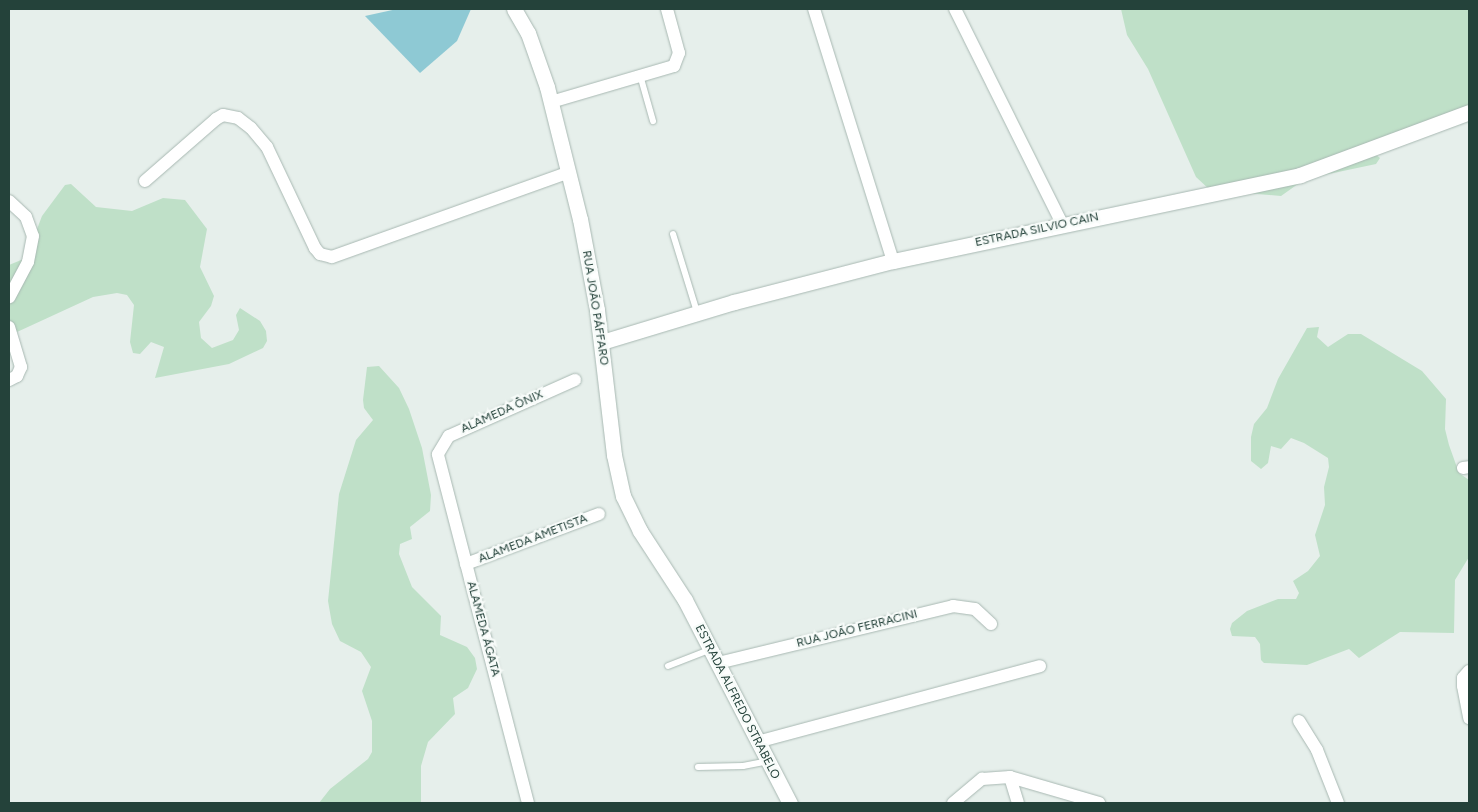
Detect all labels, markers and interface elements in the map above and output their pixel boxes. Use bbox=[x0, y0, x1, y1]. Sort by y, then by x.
street label: ESTRADA SILVIO CAIN bbox=[974, 210, 1100, 250]
street label: RUA JOÃO PÁFFARO bbox=[579, 250, 611, 366]
street label: ALAMEDA ÔNIX bbox=[459, 387, 545, 437]
street label: ALAMEDA AMETISTA bbox=[476, 512, 590, 566]
street label: ALAMEDA ÁGATA bbox=[463, 580, 503, 678]
street label: RUA JOÃO FERRACINI bbox=[795, 607, 919, 651]
street label: ESTRADA ALFREDO STRABELO bbox=[692, 622, 782, 782]

